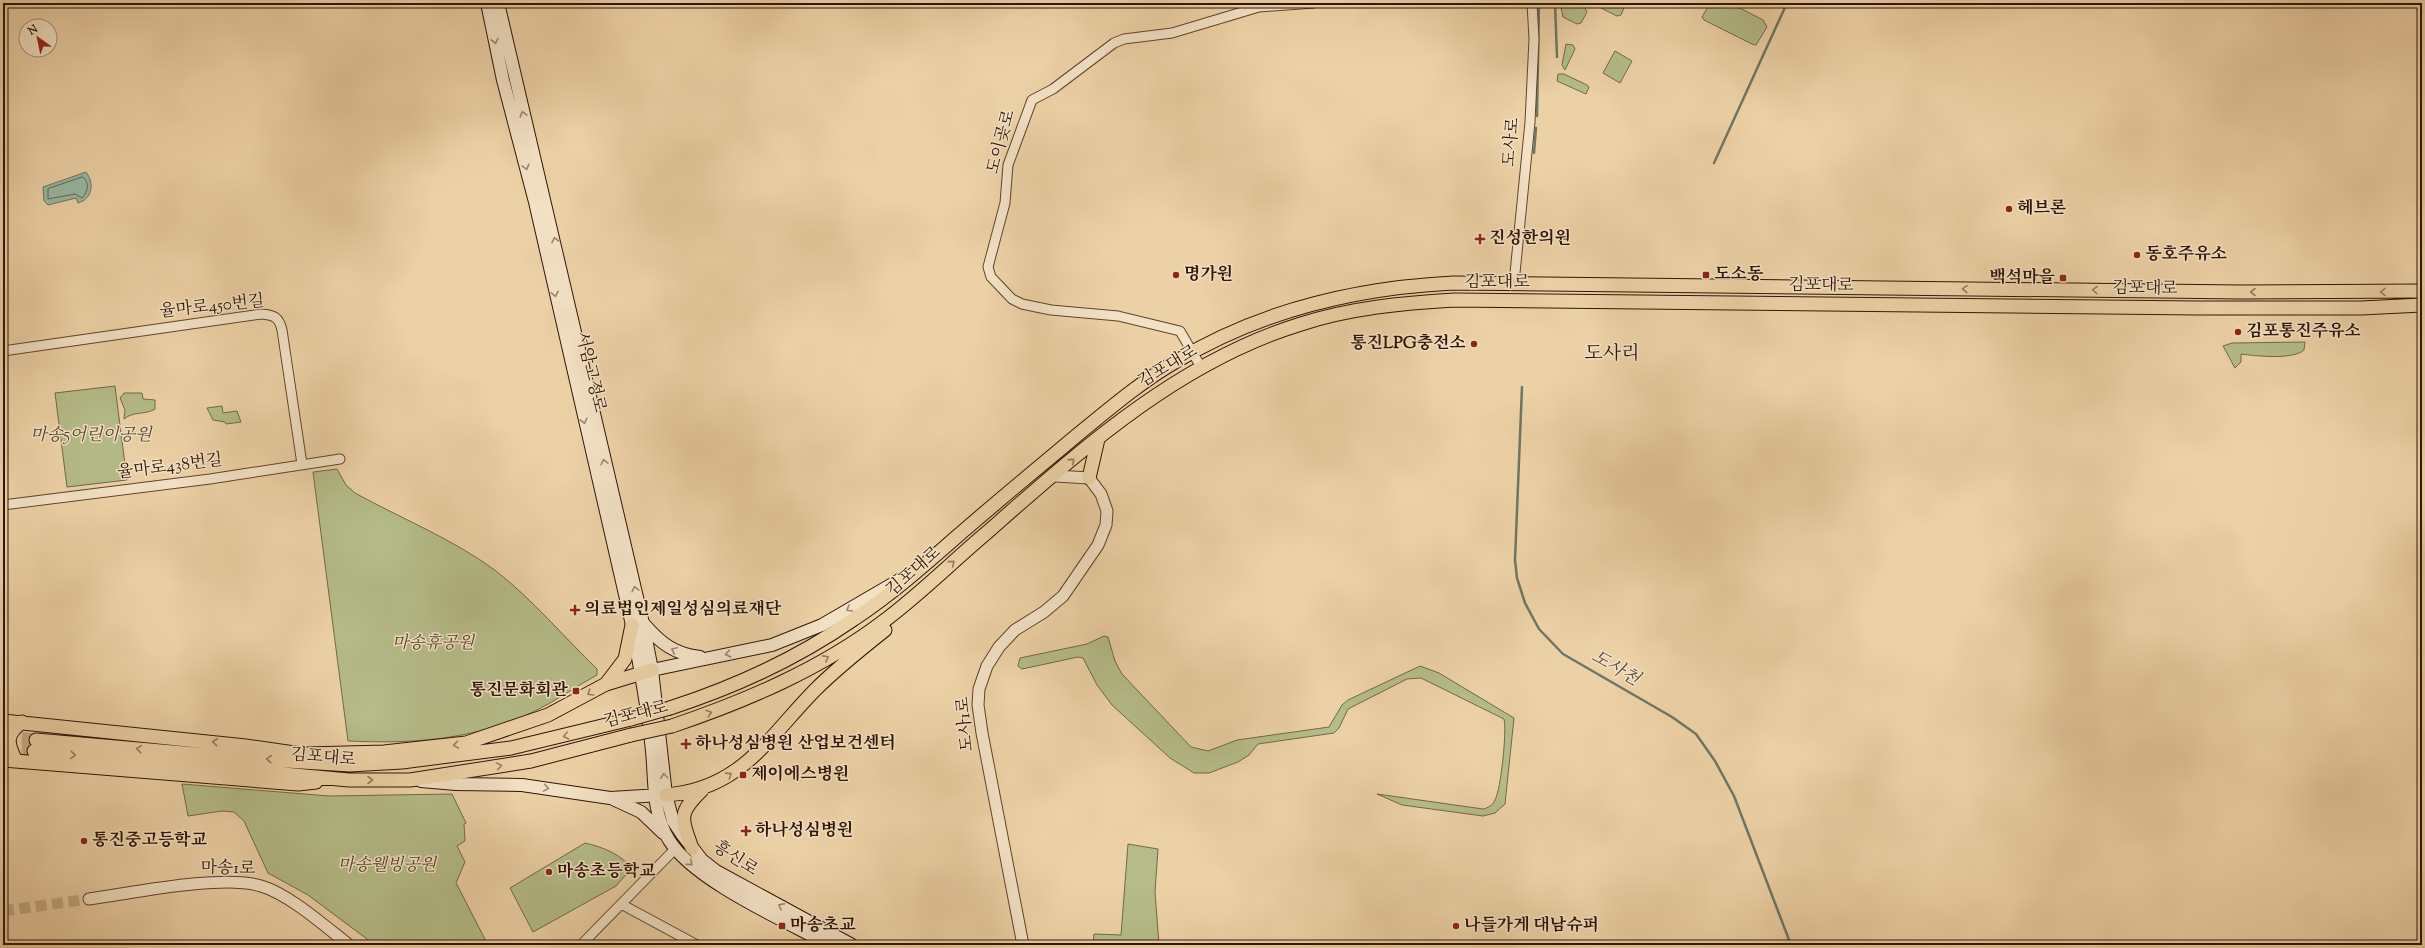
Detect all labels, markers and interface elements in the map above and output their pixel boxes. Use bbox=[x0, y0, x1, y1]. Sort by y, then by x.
north arrow bbox=[18, 18, 58, 58]
text: N bbox=[24, 21, 41, 40]
one-way arrow bbox=[491, 38, 499, 44]
street label: 도이곶로 bbox=[982, 107, 1022, 177]
one-way arrow bbox=[520, 110, 528, 117]
street label: 도사로 bbox=[1498, 116, 1526, 168]
one-way arrow bbox=[521, 164, 530, 171]
place label: 헤브론 bbox=[2017, 197, 2066, 221]
marker: 헤브론 bbox=[2004, 204, 2014, 214]
place label: 진성한의원 bbox=[1489, 227, 1571, 251]
marker: 진성한의원 bbox=[1474, 233, 1486, 245]
one-way arrow bbox=[551, 237, 559, 243]
place label: 동호주유소 bbox=[2145, 243, 2227, 267]
marker: 동호주유소 bbox=[2132, 250, 2142, 260]
place label: 명가원 bbox=[1184, 263, 1233, 287]
place label: 도소동 bbox=[1714, 263, 1764, 287]
place label: 백석마을 bbox=[1989, 266, 2056, 290]
marker: 명가원 bbox=[1171, 270, 1181, 280]
marker: 도소동 bbox=[1701, 270, 1711, 280]
street label: 김포대로 bbox=[1464, 271, 1530, 295]
street label: 김포대로 bbox=[1788, 273, 1855, 299]
marker: 백석마을 bbox=[2058, 273, 2068, 283]
street label: 김포대로 bbox=[2112, 276, 2179, 302]
one-way arrow bbox=[1962, 285, 1968, 293]
one-way arrow bbox=[2092, 286, 2098, 294]
one-way arrow bbox=[2250, 288, 2256, 296]
one-way arrow bbox=[2380, 288, 2386, 296]
street label: 율마로450번길 bbox=[158, 290, 266, 324]
one-way arrow bbox=[551, 291, 559, 297]
place label: 김포통진주유소 bbox=[2246, 320, 2361, 344]
marker: 김포통진주유소 bbox=[2233, 327, 2243, 337]
street label: 서암고정로 bbox=[569, 329, 611, 415]
place label: 통진LPG충전소 bbox=[1350, 332, 1466, 356]
marker: 통진LPG충전소 bbox=[1469, 339, 1479, 349]
street label: 김포대로 bbox=[1134, 340, 1203, 394]
district label: 도사리 bbox=[1584, 341, 1640, 368]
one-way arrow bbox=[580, 417, 588, 424]
park label: 마송5어린이공원 bbox=[30, 424, 153, 448]
street label: 율마로438번길 bbox=[116, 449, 224, 485]
one-way arrow bbox=[1068, 458, 1075, 465]
one-way arrow bbox=[601, 459, 609, 466]
street label: 김포대로 bbox=[881, 541, 947, 603]
one-way arrow bbox=[947, 560, 955, 567]
one-way arrow bbox=[631, 585, 639, 592]
place label: 의료법인제일성심의료재단 bbox=[584, 598, 782, 622]
marker: 의료법인제일성심의료재단 bbox=[569, 604, 581, 616]
one-way arrow bbox=[846, 605, 853, 612]
park label: 마송휴공원 bbox=[392, 632, 476, 656]
water label: 도사천 bbox=[1586, 645, 1645, 694]
one-way arrow bbox=[671, 647, 678, 655]
one-way arrow bbox=[725, 650, 732, 658]
one-way arrow bbox=[822, 656, 830, 663]
place label: 통진문화회관 bbox=[469, 679, 569, 703]
marker: 통진문화회관 bbox=[571, 686, 581, 696]
one-way arrow bbox=[587, 689, 594, 696]
street label: 김포대로 bbox=[601, 695, 671, 735]
street label: 도사1로 bbox=[952, 695, 980, 752]
one-way arrow bbox=[705, 709, 712, 718]
one-way arrow bbox=[563, 731, 570, 739]
place label: 하나성심병원 산업보건센터 bbox=[695, 732, 896, 756]
one-way arrow bbox=[212, 738, 218, 747]
marker: 하나성심병원 산업보건센터 bbox=[680, 738, 692, 750]
one-way arrow bbox=[453, 740, 459, 749]
street label: 김포대로 bbox=[289, 743, 357, 773]
one-way arrow bbox=[136, 745, 142, 754]
one-way arrow bbox=[70, 750, 76, 759]
one-way arrow bbox=[266, 755, 272, 764]
one-way arrow bbox=[496, 762, 502, 771]
place label: 제이에스병원 bbox=[751, 763, 850, 787]
marker: 제이에스병원 bbox=[738, 770, 748, 780]
one-way arrow bbox=[660, 773, 669, 779]
one-way arrow bbox=[725, 773, 732, 780]
one-way arrow bbox=[367, 776, 373, 784]
one-way arrow bbox=[543, 783, 549, 792]
place label: 하나성심병원 bbox=[755, 819, 854, 843]
marker: 하나성심병원 bbox=[740, 825, 752, 837]
place label: 통진중고등학교 bbox=[92, 829, 208, 853]
marker: 통진중고등학교 bbox=[79, 836, 89, 846]
street label: 흥신로 bbox=[708, 836, 763, 883]
park label: 마송웰빙공원 bbox=[338, 854, 438, 878]
street label: 마송1로 bbox=[200, 857, 256, 881]
one-way arrow bbox=[685, 859, 693, 866]
place label: 마송초등학교 bbox=[557, 860, 656, 884]
marker: 마송초등학교 bbox=[544, 867, 554, 877]
one-way arrow bbox=[777, 904, 785, 911]
place label: 마송초교 bbox=[790, 914, 856, 938]
place label: 나들가게 대남슈퍼 bbox=[1464, 914, 1599, 938]
marker: 마송초교 bbox=[777, 921, 787, 931]
marker: 나들가게 대남슈퍼 bbox=[1451, 921, 1461, 931]

